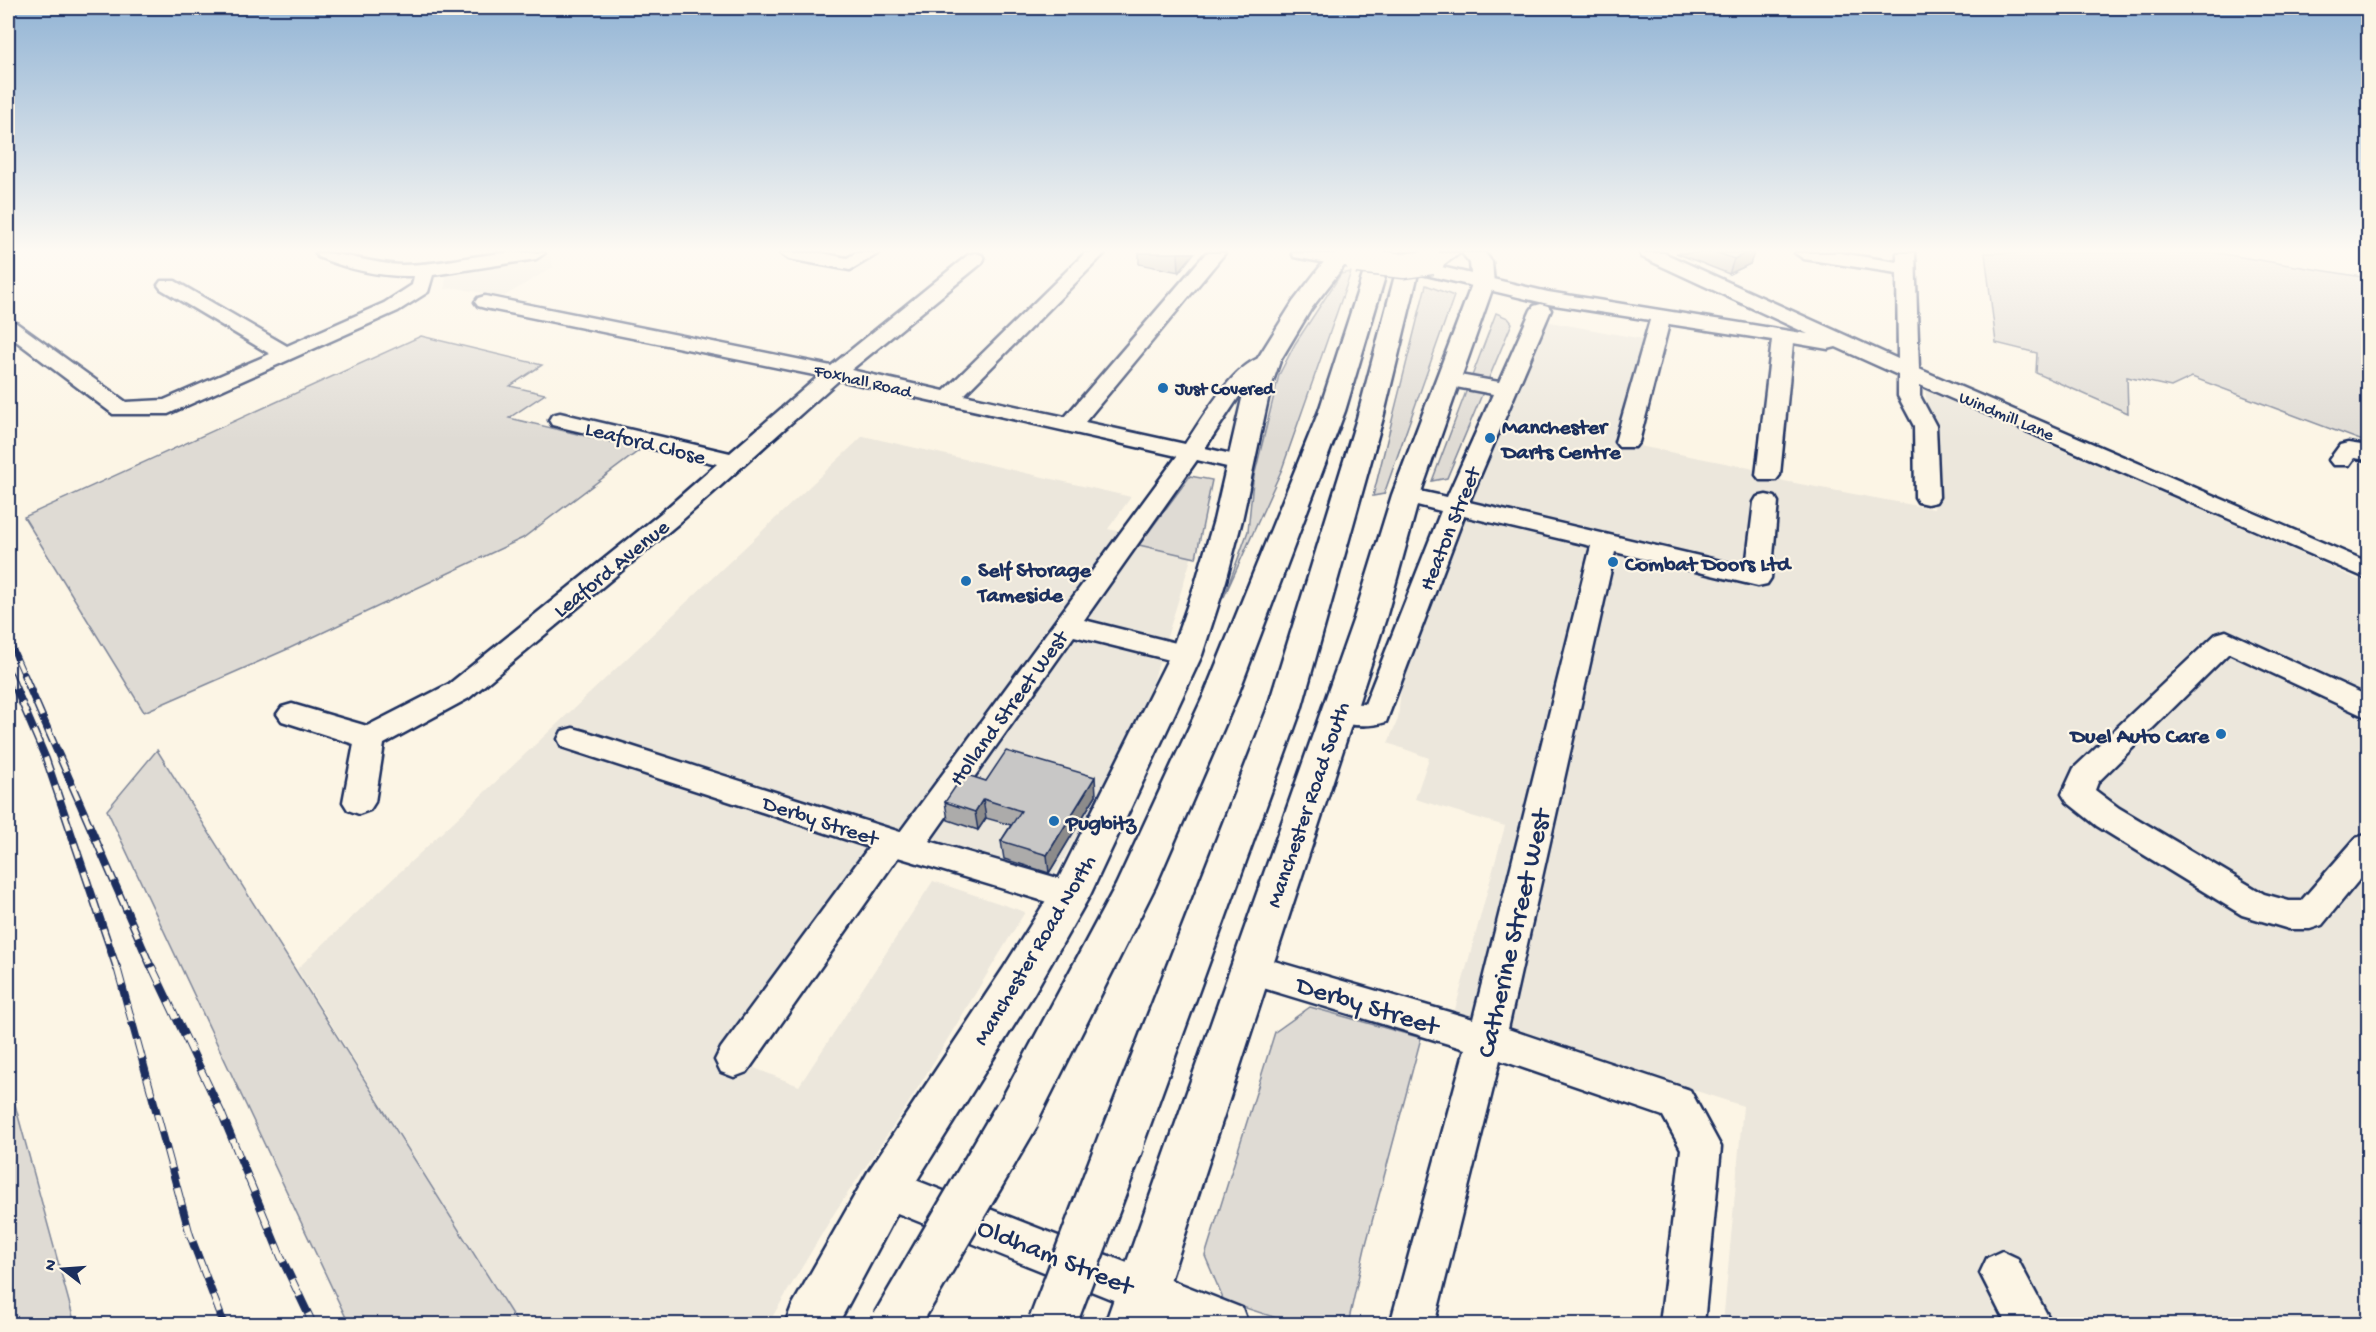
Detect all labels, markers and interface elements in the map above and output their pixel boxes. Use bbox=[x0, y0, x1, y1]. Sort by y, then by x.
street label: Foxhall Road bbox=[811, 361, 915, 404]
place label: Just Covered bbox=[1174, 380, 1276, 401]
marker: Just Covered bbox=[1156, 381, 1170, 395]
street label: Windmill Lane bbox=[1955, 388, 2058, 447]
place label: Manchester Darts Centre bbox=[1500, 416, 1621, 467]
street label: Leaford Close bbox=[582, 417, 709, 473]
marker: Manchester Darts Centre bbox=[1483, 431, 1497, 445]
street label: Heaton Street bbox=[1415, 462, 1489, 595]
street label: Leaford Avenue bbox=[549, 515, 676, 625]
place label: Combat Doors Ltd bbox=[1624, 553, 1792, 579]
marker: Combat Doors Ltd bbox=[1606, 555, 1620, 569]
place label: Self Storage Tameside bbox=[976, 559, 1091, 610]
marker: Self Storage Tameside bbox=[959, 574, 973, 588]
street label: Holland Street West bbox=[945, 625, 1076, 792]
street label: Manchester Road South bbox=[1262, 699, 1357, 912]
place label: Duel Auto Care bbox=[2069, 725, 2210, 751]
marker: Duel Auto Care bbox=[2214, 727, 2228, 741]
street label: Derby Street bbox=[757, 791, 883, 854]
street label: Catherine Street West bbox=[1472, 805, 1560, 1061]
place label: Pugbitz bbox=[1065, 812, 1137, 838]
marker: Pugbitz bbox=[1047, 814, 1061, 828]
street label: Manchester Road North bbox=[969, 851, 1104, 1051]
street label: Derby Street bbox=[1290, 970, 1444, 1045]
street label: Oldham Street bbox=[972, 1213, 1139, 1305]
north arrow bbox=[33, 1239, 93, 1299]
text: N bbox=[41, 1257, 63, 1273]

